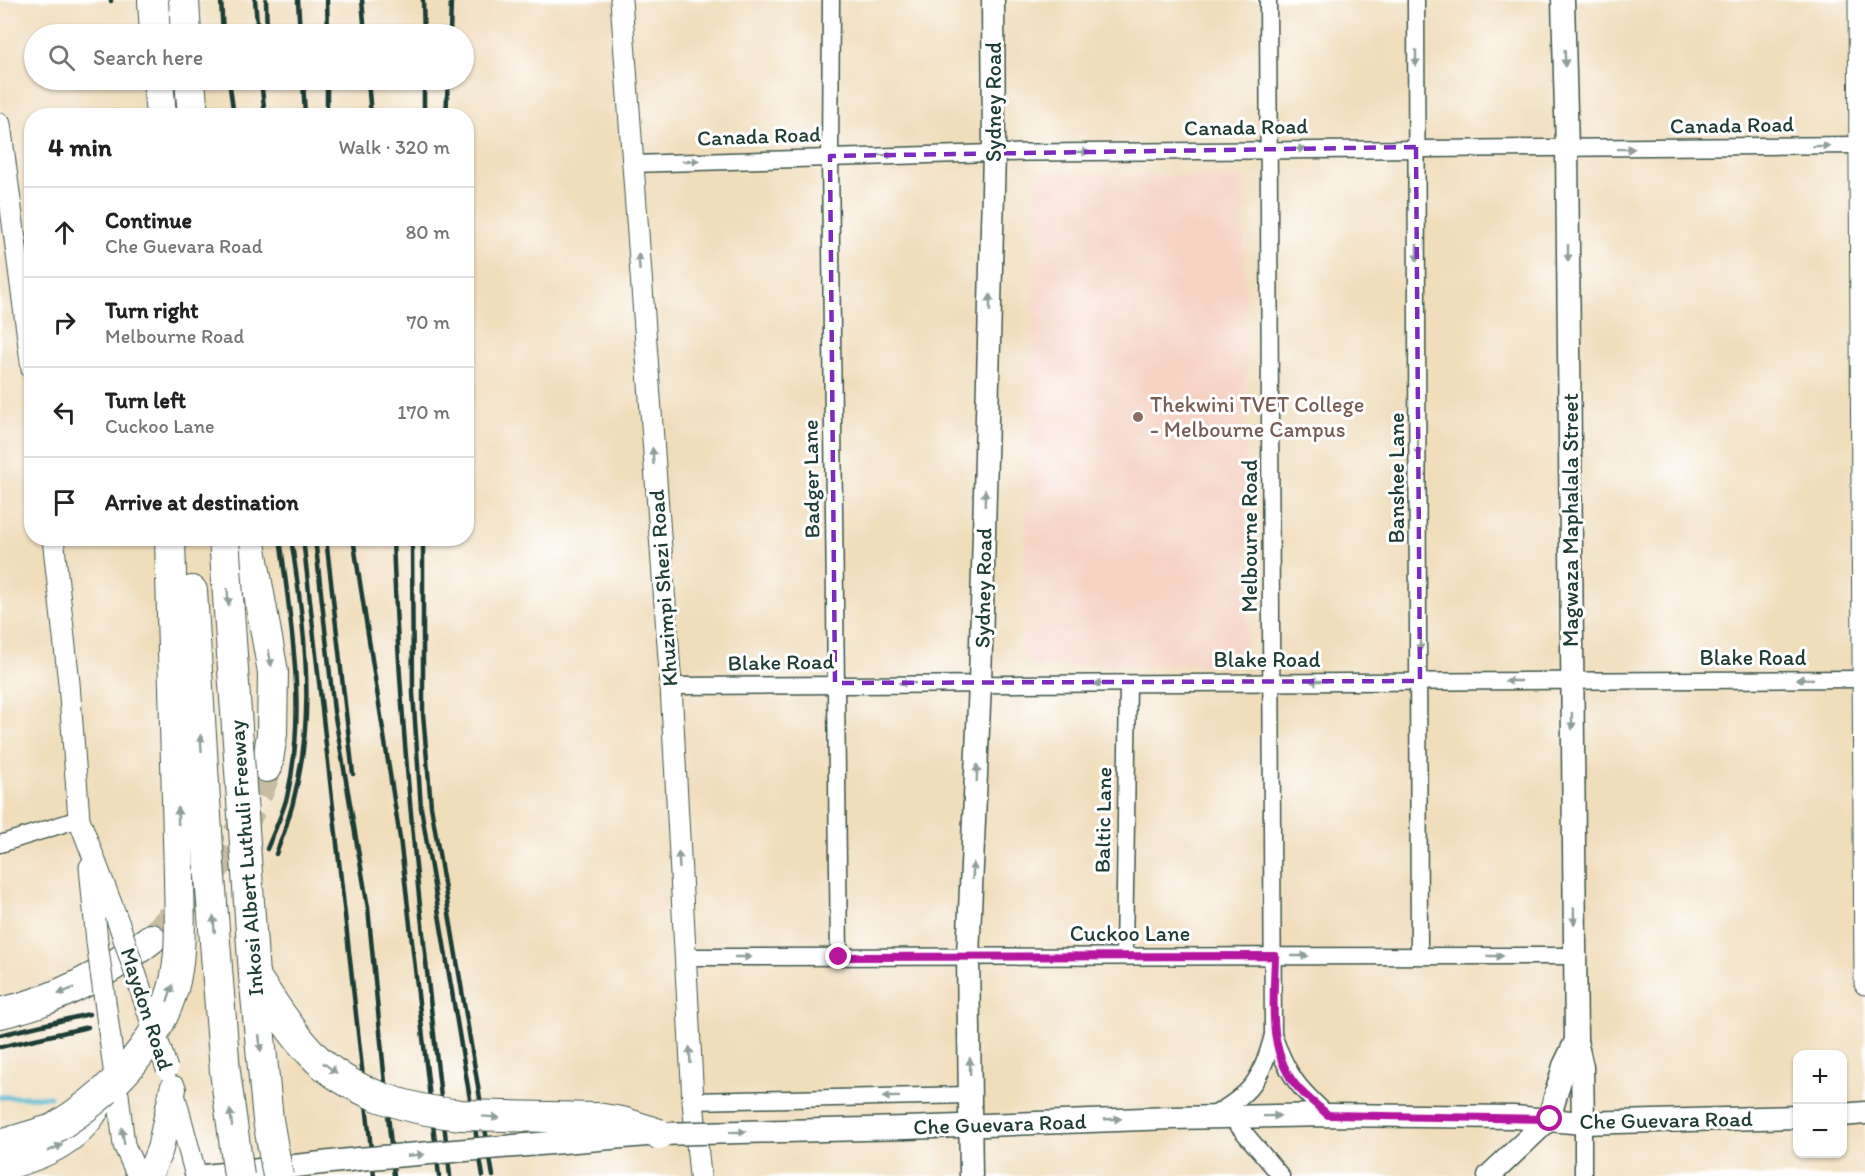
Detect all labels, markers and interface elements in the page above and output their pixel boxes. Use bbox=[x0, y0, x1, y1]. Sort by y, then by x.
search box bbox=[24, 24, 474, 90]
icon: search bbox=[45, 41, 78, 74]
street label: Sydney Road bbox=[980, 42, 1007, 162]
text: Search here bbox=[93, 44, 203, 71]
one-way arrow bbox=[1411, 49, 1421, 68]
one-way arrow bbox=[1560, 49, 1569, 68]
street label: Canada Road bbox=[1670, 110, 1794, 140]
street label: Canada Road bbox=[1184, 112, 1308, 142]
street label: Canada Road bbox=[696, 120, 822, 152]
text: 4 min bbox=[48, 131, 112, 163]
text: Walk · 320 m bbox=[338, 135, 450, 159]
one-way arrow bbox=[1811, 141, 1830, 151]
one-way arrow bbox=[1287, 144, 1306, 154]
one-way arrow bbox=[1616, 144, 1635, 154]
one-way arrow bbox=[1071, 147, 1090, 157]
one-way arrow bbox=[876, 150, 895, 160]
one-way arrow bbox=[681, 157, 700, 166]
text: Continue bbox=[105, 207, 192, 234]
icon: ahead bbox=[48, 216, 81, 249]
text: 80 m bbox=[405, 220, 450, 244]
text: Che Guevara Road bbox=[105, 234, 263, 258]
one-way arrow bbox=[1412, 244, 1422, 263]
one-way arrow bbox=[1563, 244, 1573, 263]
one-way arrow bbox=[635, 252, 644, 271]
one-way arrow bbox=[985, 294, 995, 313]
text: Turn right bbox=[105, 297, 199, 324]
icon: right bbox=[48, 306, 81, 339]
text: 70 m bbox=[406, 310, 450, 334]
text: Melbourne Road bbox=[105, 324, 244, 348]
text: Turn left bbox=[105, 387, 186, 414]
place label: Thekwini TVET College - Melbourne Campus bbox=[1150, 391, 1364, 443]
street label: Magwaza Maphalala Street bbox=[1557, 393, 1584, 647]
icon: left bbox=[48, 396, 81, 429]
text: 170 m bbox=[397, 400, 450, 424]
marker: Thekwini TVET College - Melbourne Campus bbox=[1131, 410, 1145, 424]
street label: Banshee Lane bbox=[1383, 412, 1410, 544]
text: Cuckoo Lane bbox=[105, 414, 215, 438]
street label: Badger Lane bbox=[796, 419, 826, 539]
one-way arrow bbox=[1413, 439, 1423, 458]
one-way arrow bbox=[649, 447, 658, 466]
street label: Melbourne Road bbox=[1236, 459, 1263, 613]
icon: arrive bbox=[48, 486, 81, 519]
street label: Khuzimpi Shezi Road bbox=[643, 488, 683, 688]
text: Arrive at destination bbox=[105, 489, 299, 516]
one-way arrow bbox=[980, 489, 990, 508]
street label: Sydney Road bbox=[968, 527, 998, 648]
one-way arrow bbox=[223, 587, 232, 606]
one-way arrow bbox=[1415, 634, 1425, 653]
street label: Blake Road bbox=[1700, 644, 1806, 671]
street label: Blake Road bbox=[1214, 646, 1320, 673]
street label: Blake Road bbox=[727, 648, 835, 676]
one-way arrow bbox=[266, 649, 275, 668]
one-way arrow bbox=[1795, 675, 1814, 684]
one-way arrow bbox=[1309, 676, 1328, 686]
one-way arrow bbox=[1504, 676, 1523, 686]
one-way arrow bbox=[898, 678, 917, 688]
one-way arrow bbox=[1093, 679, 1112, 688]
one-way arrow bbox=[1567, 712, 1577, 731]
street label: Inkosi Albert Luthuli Freeway bbox=[223, 718, 269, 997]
one-way arrow bbox=[197, 733, 206, 752]
one-way arrow bbox=[972, 764, 982, 783]
street label: Baltic Lane bbox=[1089, 767, 1117, 873]
one-way arrow bbox=[174, 806, 183, 825]
one-way arrow bbox=[675, 851, 684, 870]
one-way arrow bbox=[968, 861, 977, 880]
one-way arrow bbox=[1569, 907, 1579, 926]
one-way arrow bbox=[209, 914, 219, 933]
street label: Cuckoo Lane bbox=[1070, 920, 1190, 947]
route end bbox=[825, 943, 851, 969]
street label: Maydon Road bbox=[114, 944, 180, 1074]
one-way arrow bbox=[1290, 951, 1309, 961]
one-way arrow bbox=[1485, 951, 1504, 961]
one-way arrow bbox=[734, 952, 753, 962]
one-way arrow bbox=[166, 984, 176, 1002]
one-way arrow bbox=[57, 987, 75, 996]
one-way arrow bbox=[255, 1033, 265, 1052]
one-way arrow bbox=[686, 1045, 695, 1064]
map controls bbox=[1793, 1050, 1847, 1158]
button: + bbox=[1793, 1050, 1847, 1104]
one-way arrow bbox=[965, 1056, 975, 1075]
one-way arrow bbox=[322, 1062, 337, 1074]
one-way arrow bbox=[881, 1092, 900, 1102]
button: − bbox=[1793, 1104, 1847, 1158]
route start bbox=[1536, 1105, 1562, 1131]
street label: Che Guevara Road bbox=[1579, 1105, 1753, 1135]
street label: Che Guevara Road bbox=[913, 1107, 1087, 1141]
one-way arrow bbox=[226, 1109, 236, 1128]
one-way arrow bbox=[1262, 1111, 1281, 1121]
one-way arrow bbox=[481, 1112, 500, 1122]
one-way arrow bbox=[1104, 1115, 1123, 1124]
one-way arrow bbox=[119, 1127, 128, 1146]
one-way arrow bbox=[729, 1127, 748, 1137]
one-way arrow bbox=[46, 1143, 63, 1153]
one-way arrow bbox=[407, 1150, 426, 1159]

